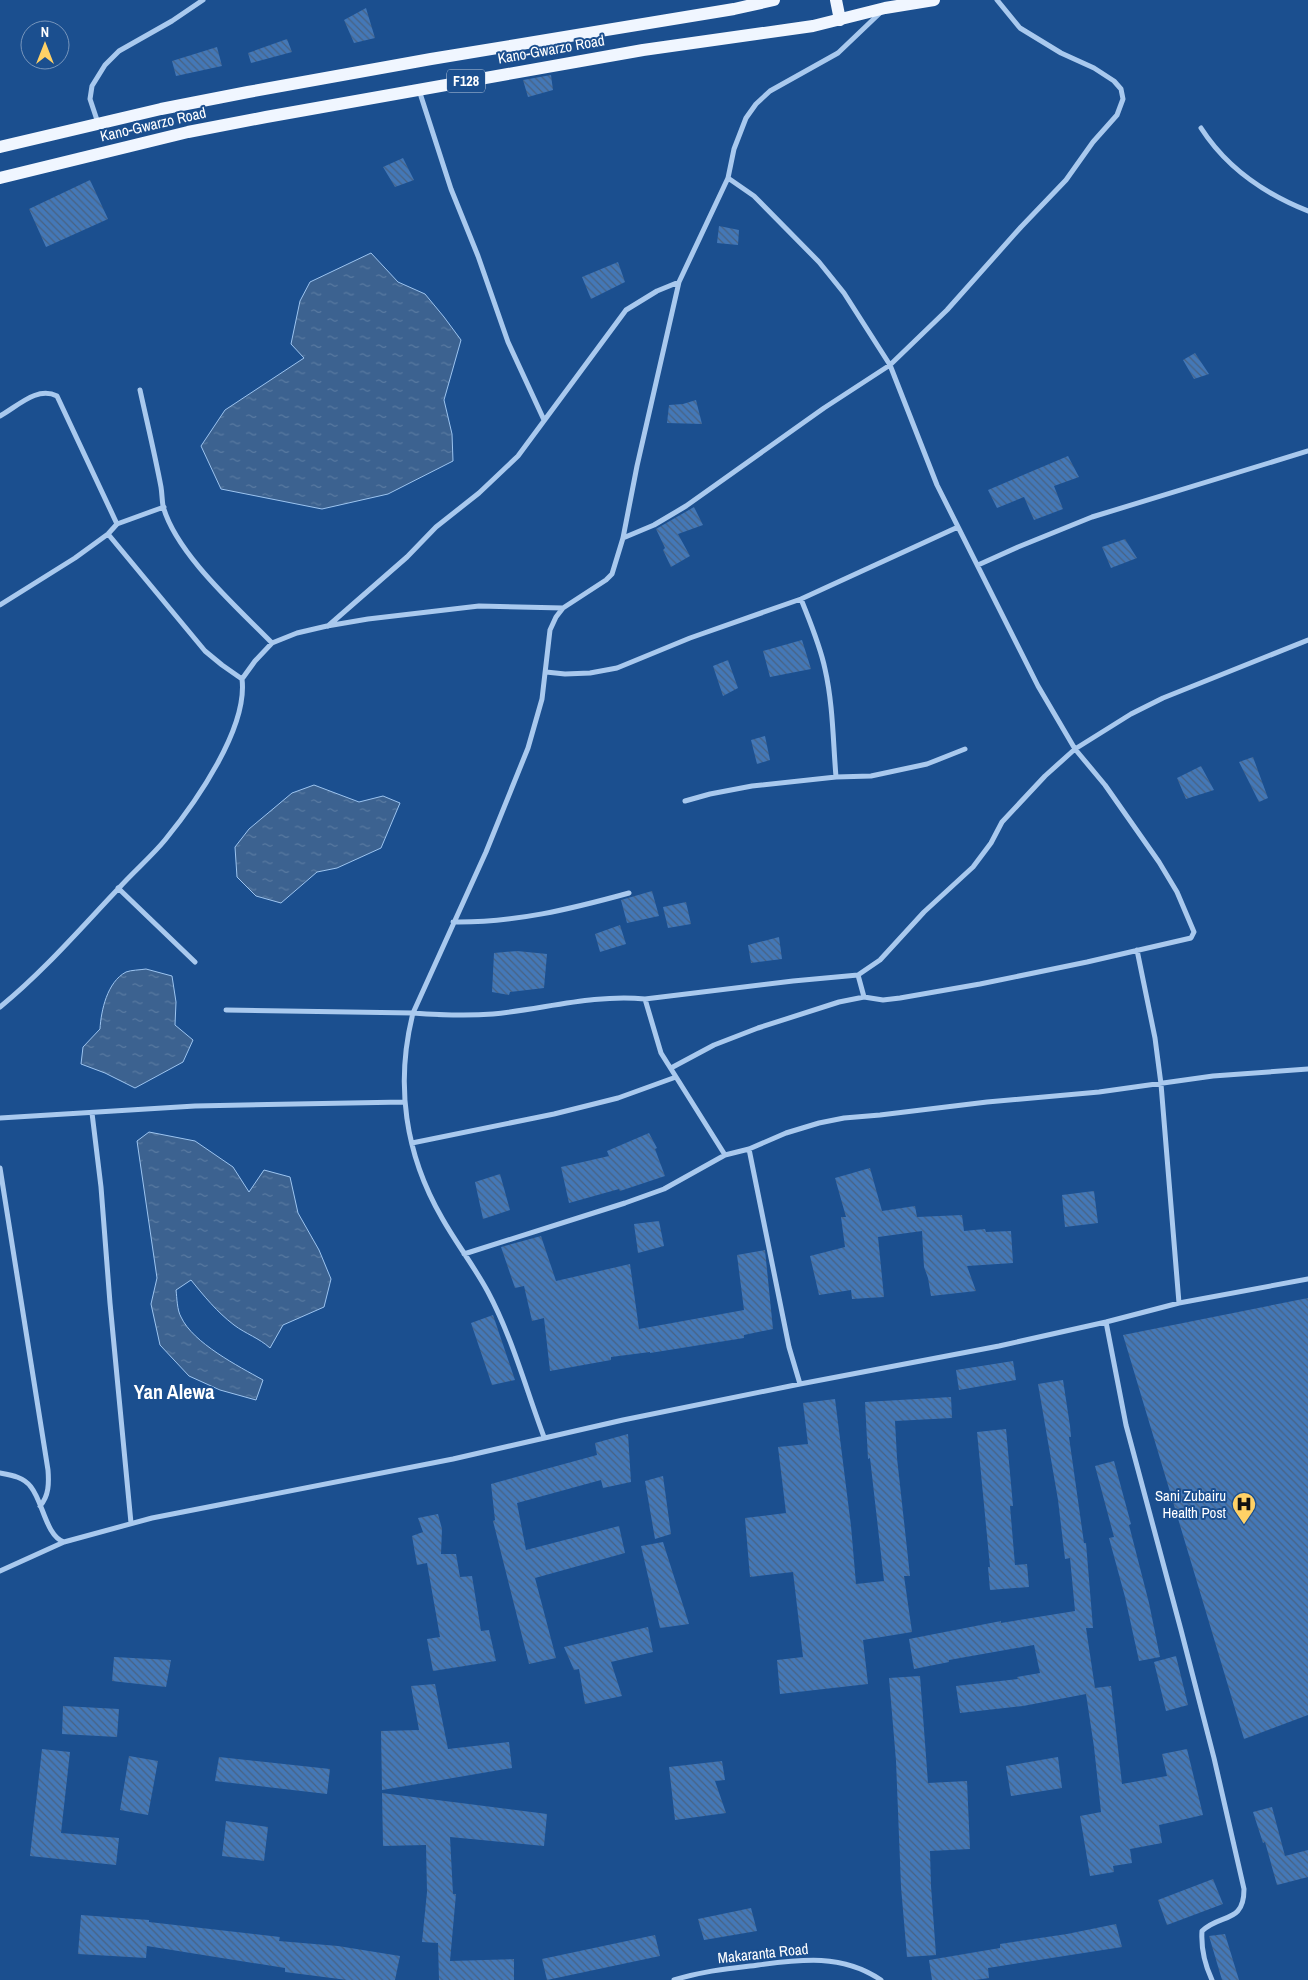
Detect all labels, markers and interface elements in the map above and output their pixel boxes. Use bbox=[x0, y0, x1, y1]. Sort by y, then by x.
north arrow bbox=[20, 20, 70, 70]
text: N bbox=[41, 23, 49, 41]
street label: Kano-Gwarzo Road bbox=[496, 29, 606, 69]
road number: F128 bbox=[447, 70, 485, 92]
street label: Kano-Gwarzo Road bbox=[98, 102, 208, 146]
district label: Yan Alewa bbox=[134, 1378, 214, 1405]
place label: Sani Zubairu Health Post bbox=[1155, 1485, 1227, 1523]
hospital icon: Sani Zubairu Health Post bbox=[1231, 1491, 1257, 1525]
street label: Makaranta Road bbox=[717, 1938, 809, 1968]

